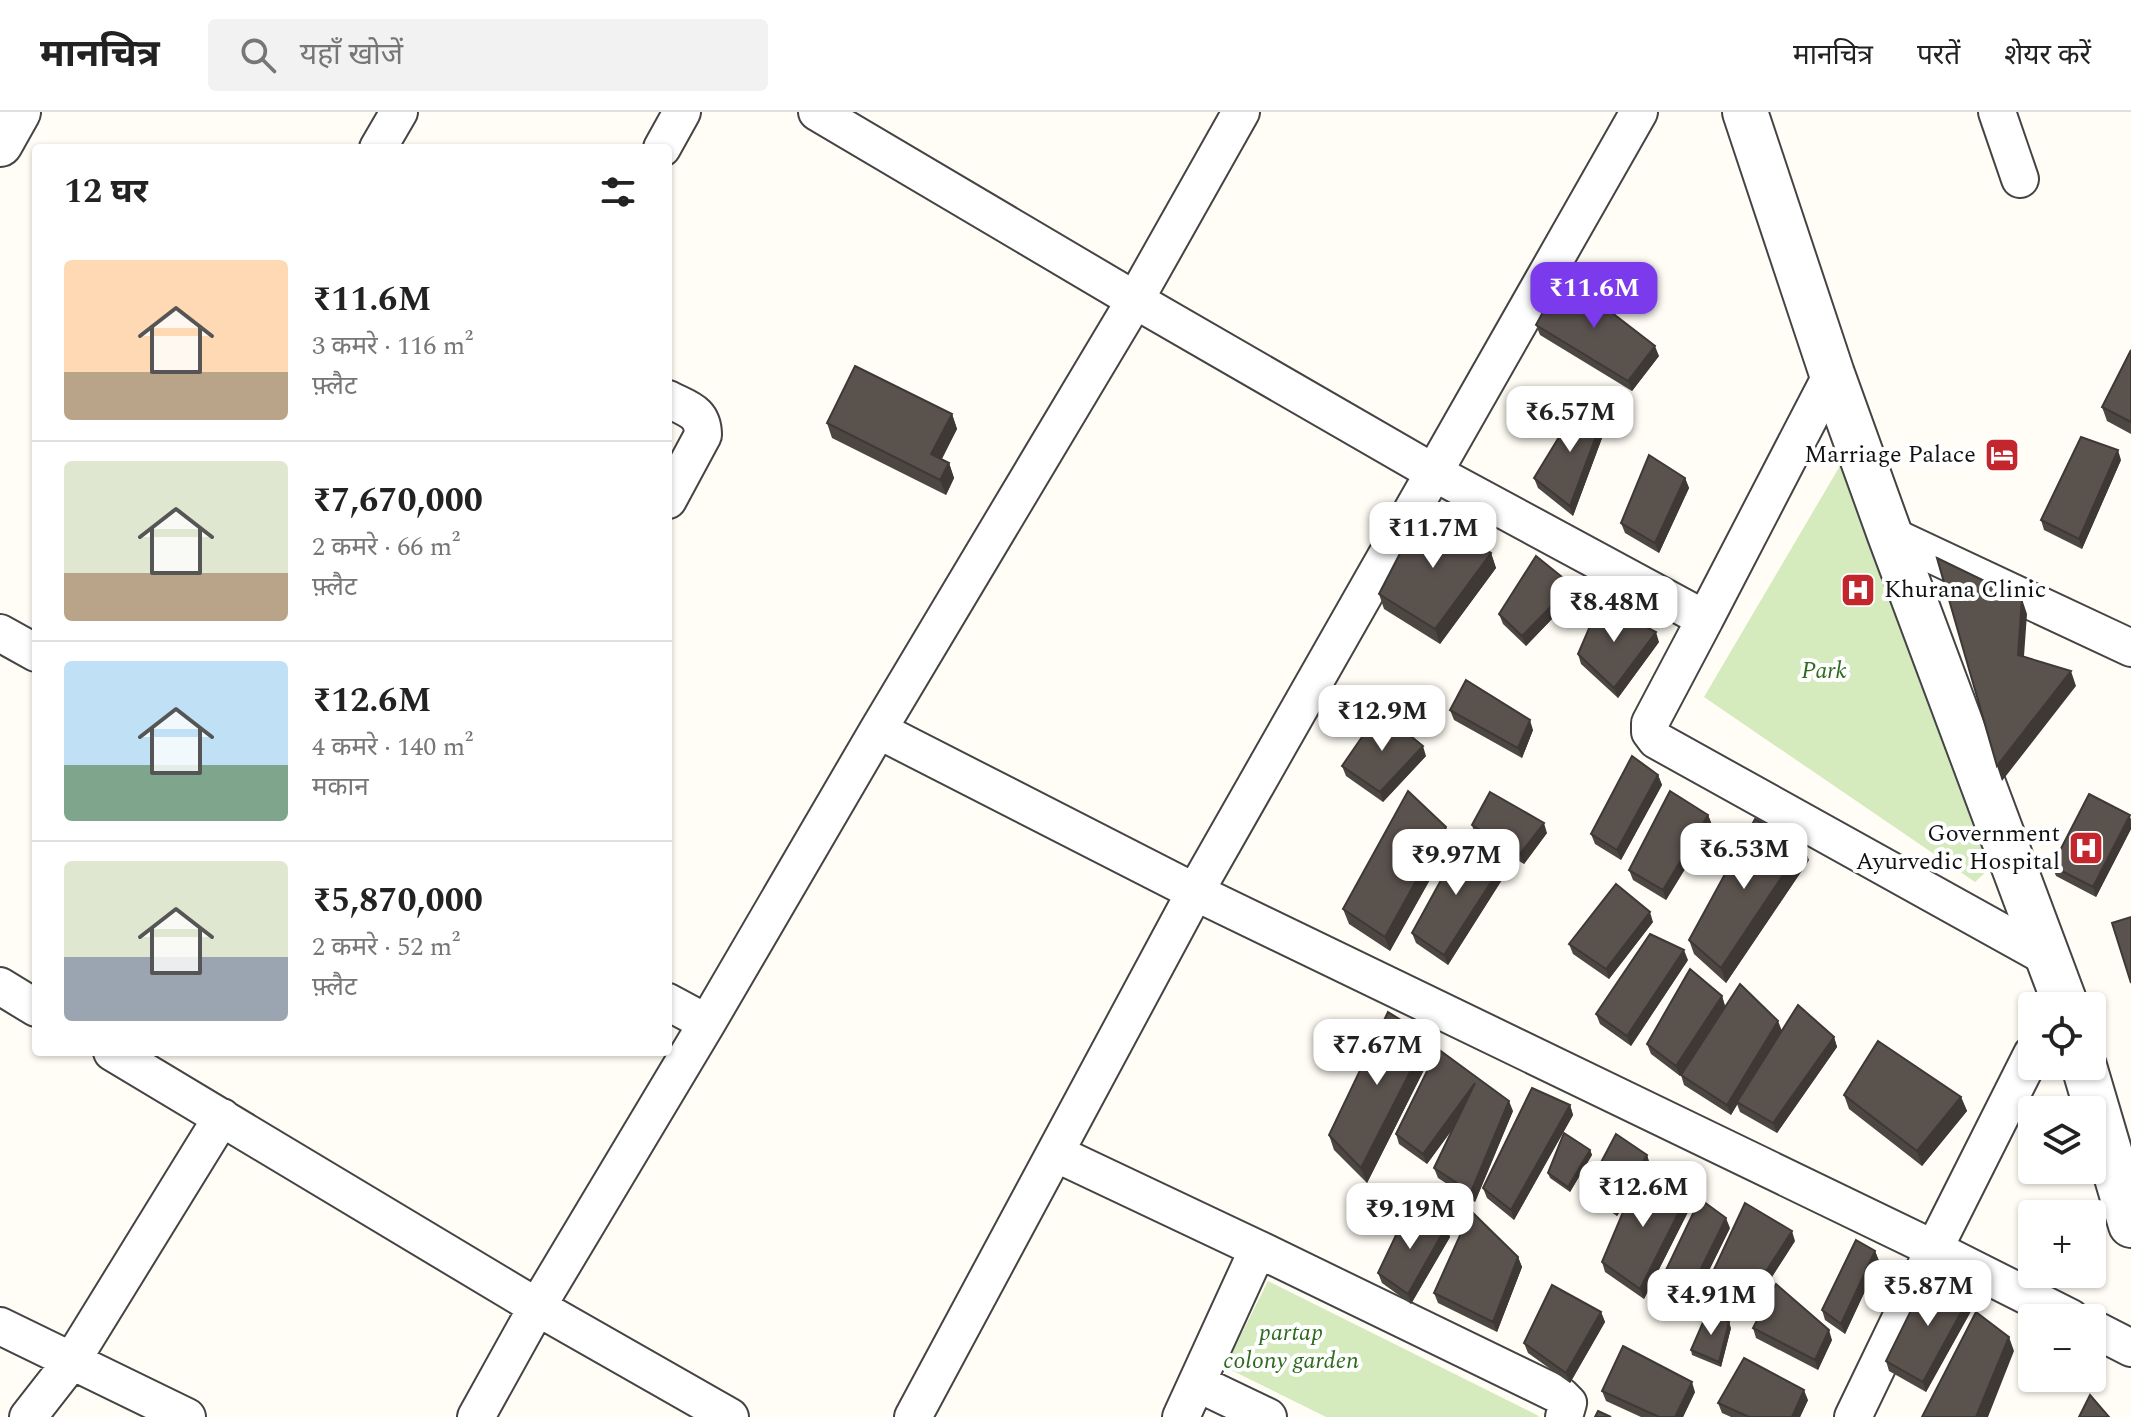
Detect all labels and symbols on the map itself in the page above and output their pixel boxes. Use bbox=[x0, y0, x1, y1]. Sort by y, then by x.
pin: ₹11.6M bbox=[1529, 262, 1659, 330]
pin: ₹6.57M bbox=[1505, 386, 1635, 454]
hotel icon: Marriage Palace bbox=[1983, 436, 2021, 474]
place label: Marriage Palace bbox=[1804, 437, 1976, 473]
pin: ₹11.7M bbox=[1368, 502, 1498, 570]
hospital icon: Khurana Clinic bbox=[1839, 571, 1877, 609]
place label: Khurana Clinic bbox=[1884, 572, 2046, 608]
pin: ₹8.48M bbox=[1549, 576, 1679, 644]
park label: Park bbox=[1801, 653, 1847, 689]
pin: ₹12.9M bbox=[1317, 685, 1447, 753]
place label: Government Ayurvedic Hospital bbox=[1856, 816, 2060, 880]
pin: ₹6.53M bbox=[1679, 823, 1809, 891]
pin: ₹9.97M bbox=[1391, 829, 1521, 897]
hospital icon: Government Ayurvedic Hospital bbox=[2067, 829, 2105, 867]
pin: ₹7.67M bbox=[1312, 1019, 1442, 1087]
pin: ₹12.6M bbox=[1578, 1161, 1708, 1229]
pin: ₹9.19M bbox=[1345, 1183, 1475, 1251]
pin: ₹5.87M bbox=[1863, 1260, 1993, 1328]
pin: ₹4.91M bbox=[1646, 1269, 1776, 1337]
park label: partap colony garden bbox=[1223, 1315, 1359, 1379]

